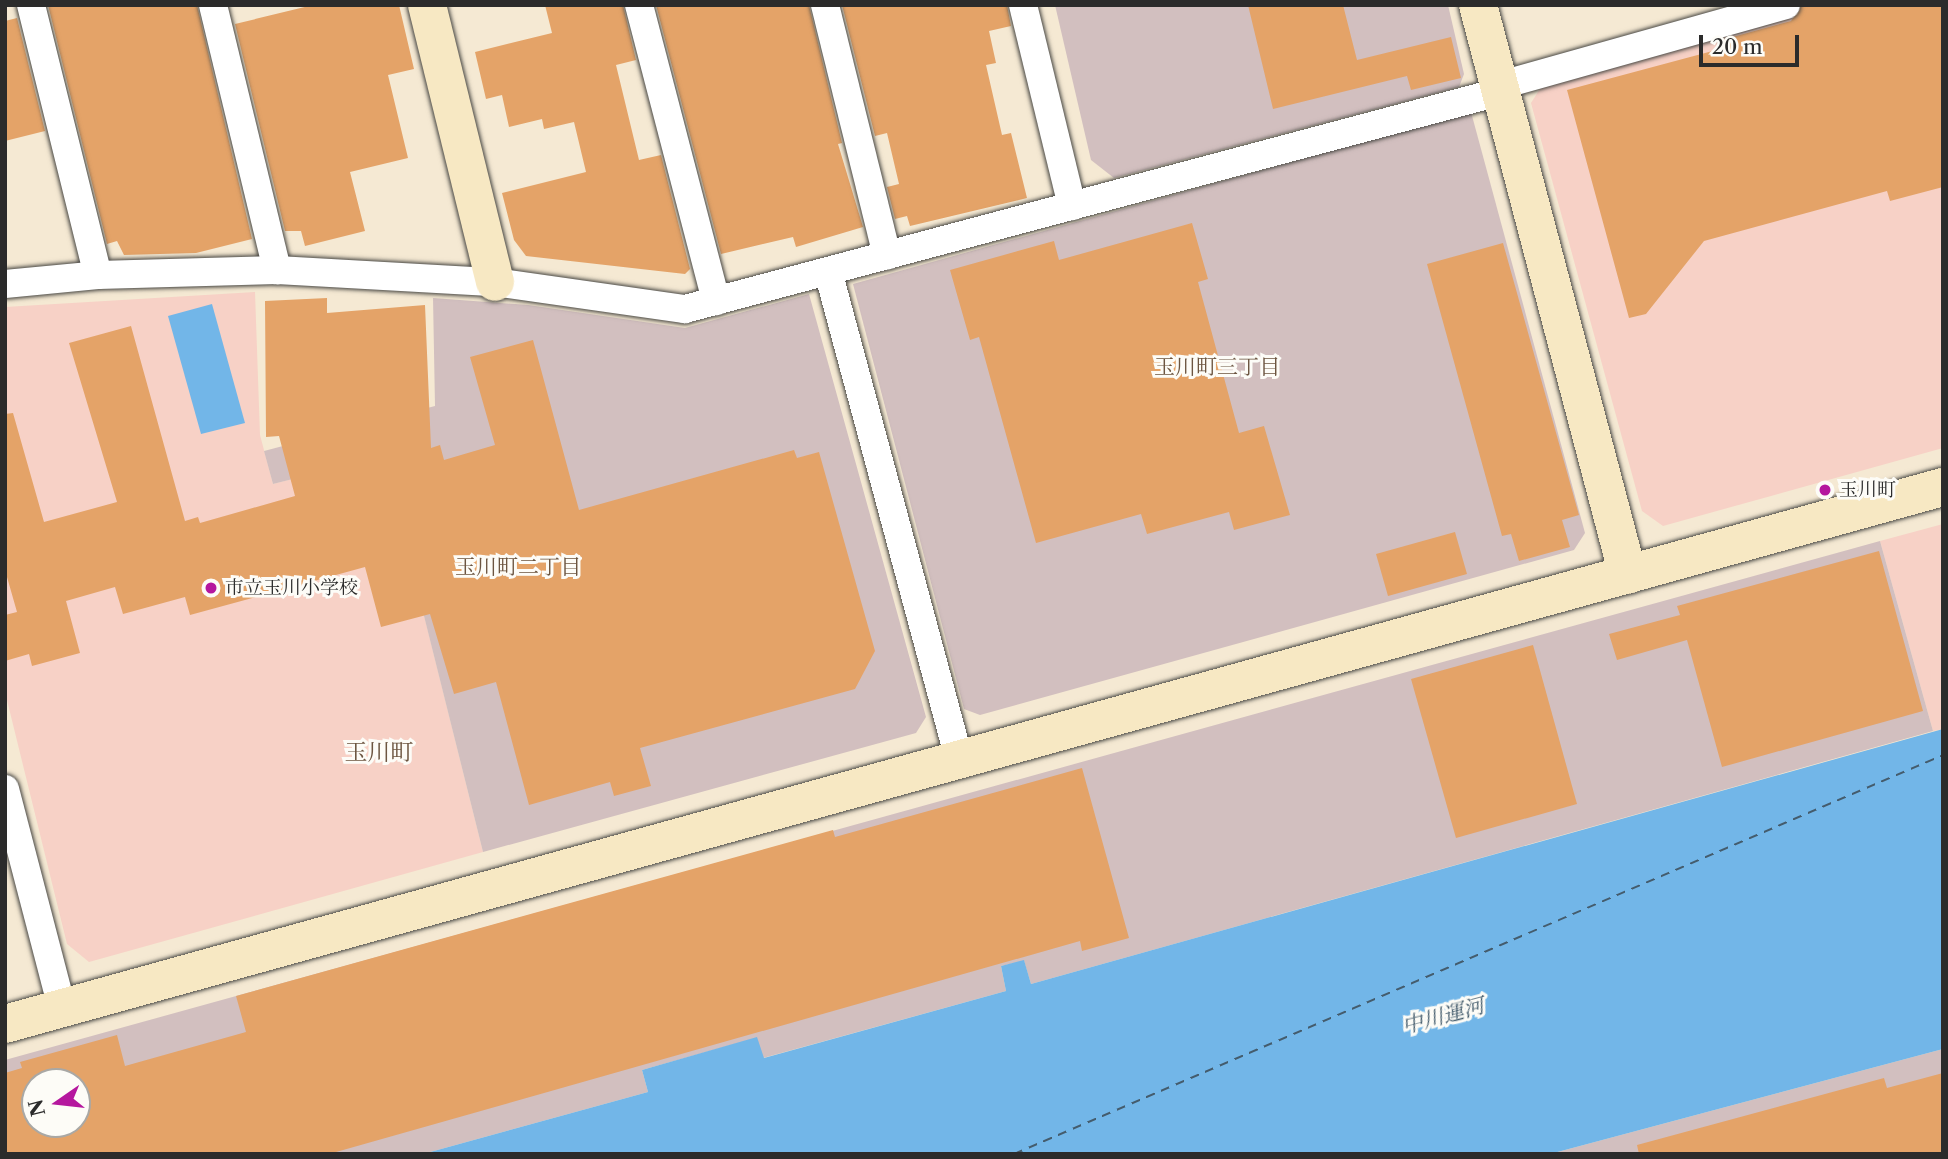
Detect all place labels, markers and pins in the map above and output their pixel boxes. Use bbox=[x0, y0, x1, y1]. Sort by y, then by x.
place label: 玉川町 bbox=[1839, 479, 1896, 501]
marker: 玉川町 bbox=[1817, 482, 1833, 498]
place label: 市立玉川小学校 bbox=[225, 577, 358, 599]
marker: 市立玉川小学校 bbox=[203, 580, 219, 596]

